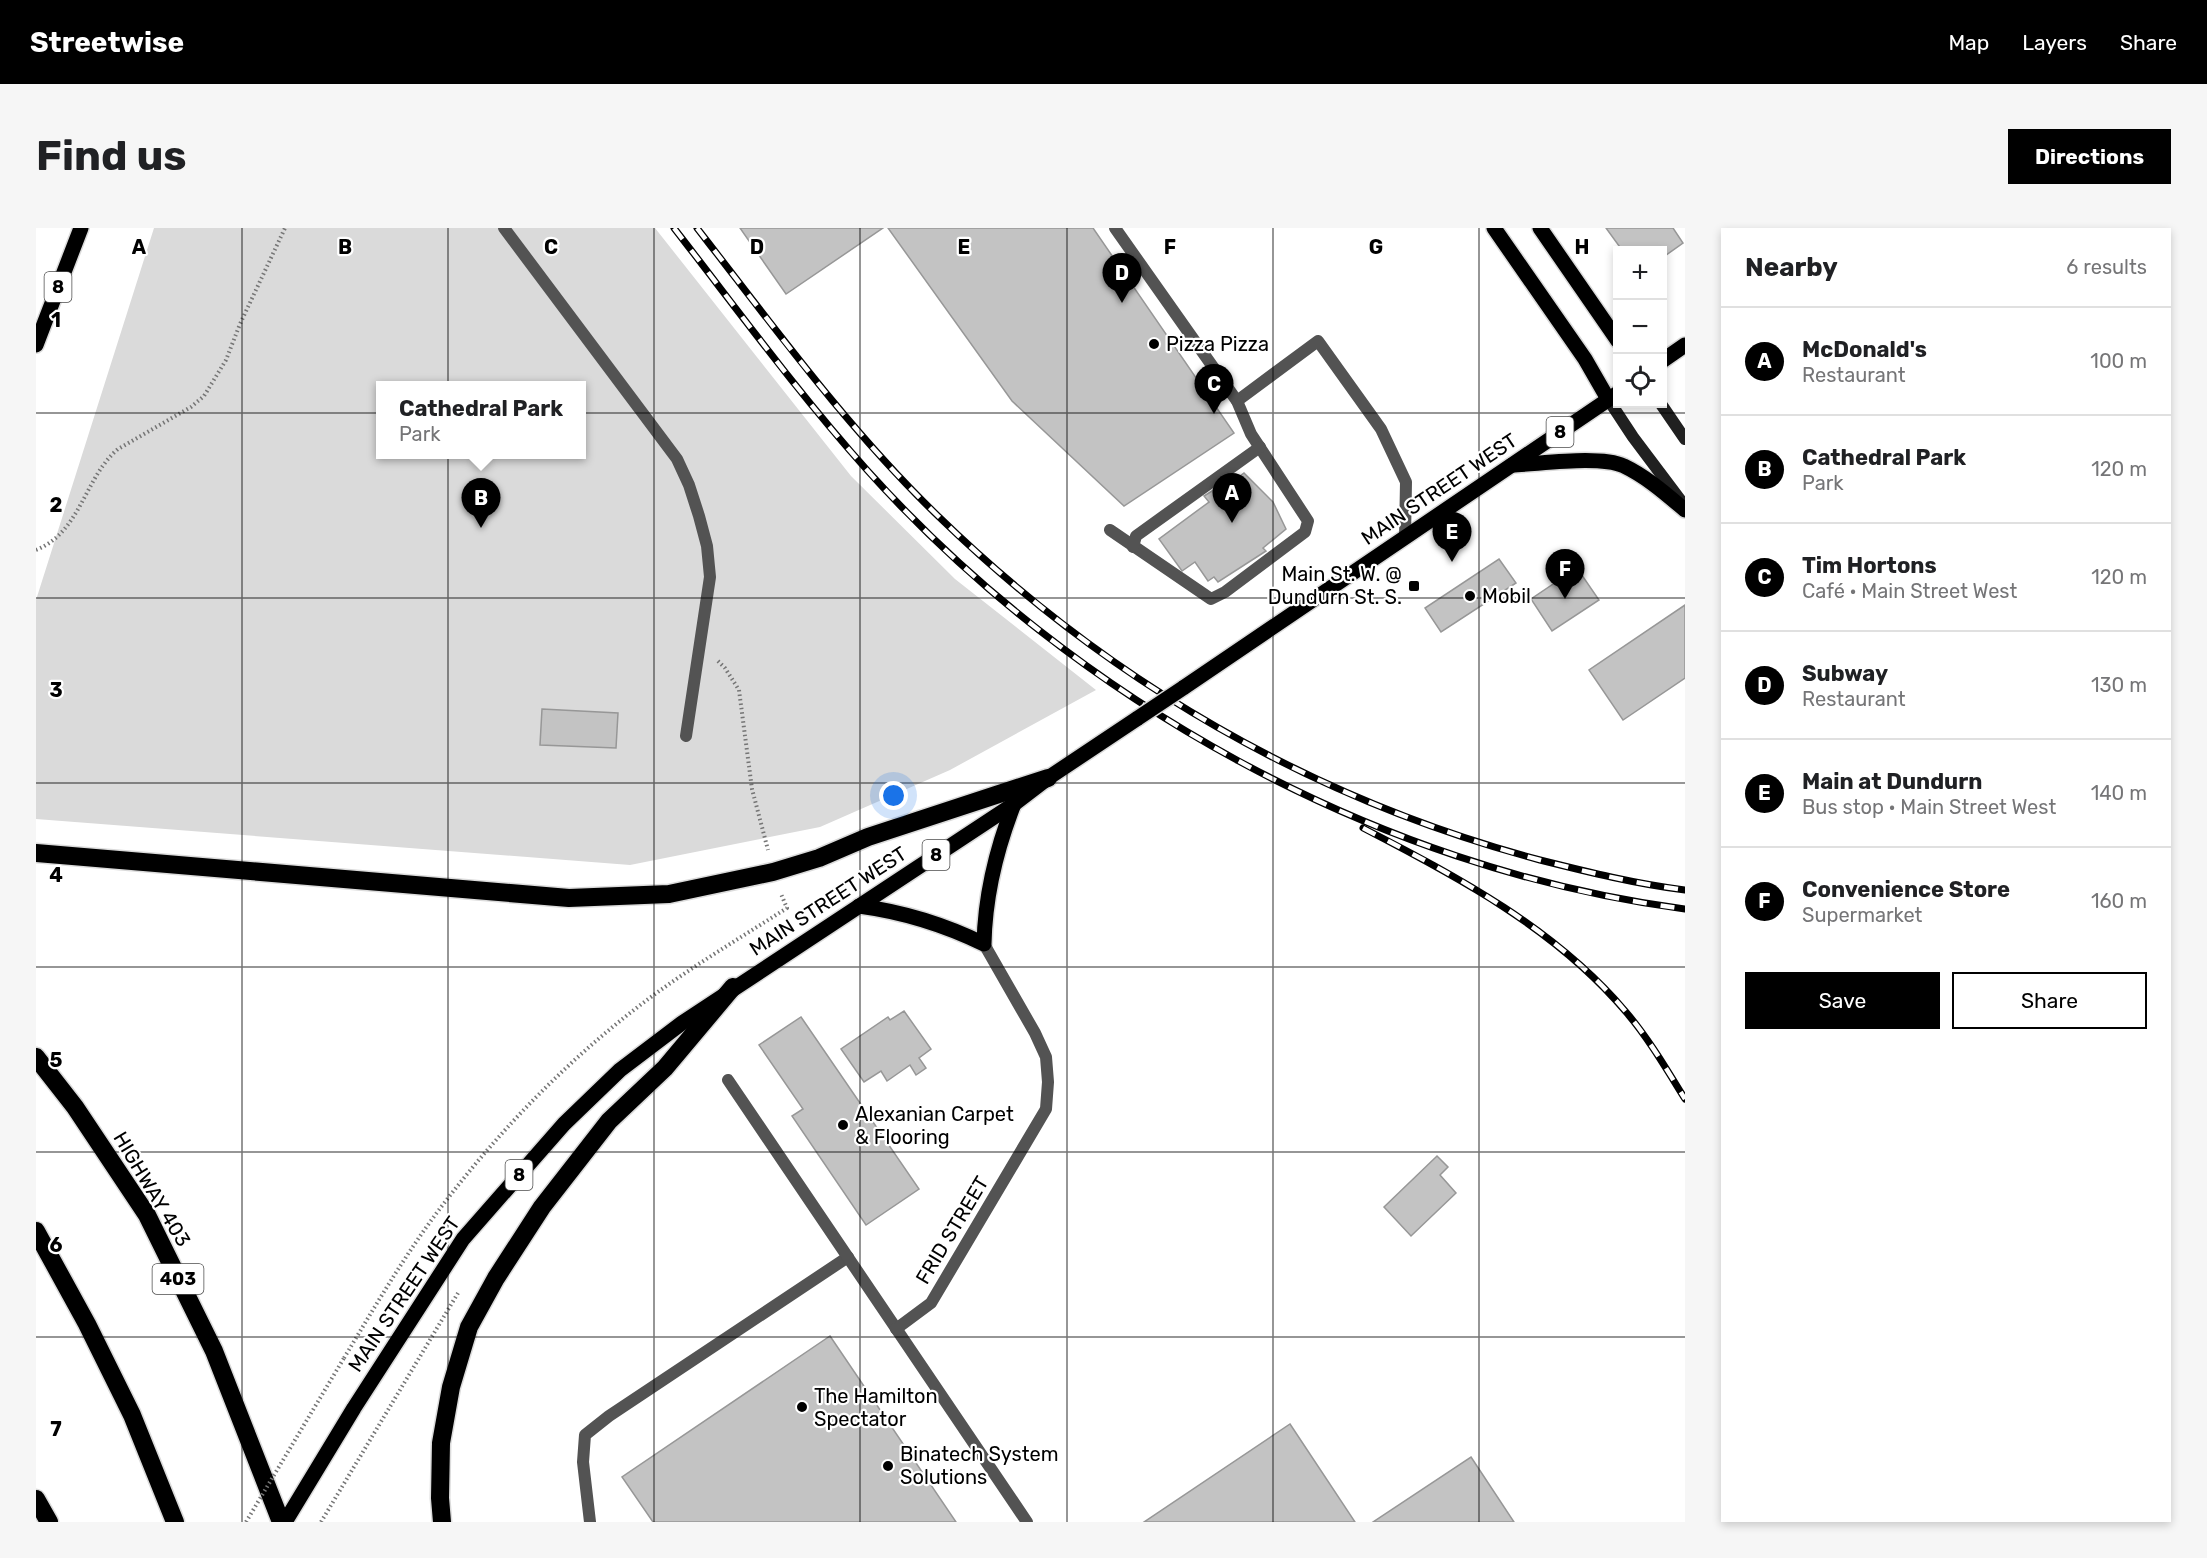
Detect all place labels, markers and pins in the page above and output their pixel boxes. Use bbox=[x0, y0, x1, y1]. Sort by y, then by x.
pin: D bbox=[1102, 254, 1142, 303]
place label: Pizza Pizza bbox=[1166, 332, 1269, 356]
marker: Pizza Pizza bbox=[1147, 337, 1161, 351]
pin: C bbox=[1194, 364, 1234, 414]
pin: A bbox=[1212, 474, 1252, 523]
pin: B bbox=[462, 478, 500, 528]
pin: E bbox=[1432, 512, 1472, 562]
pin: F bbox=[1546, 550, 1585, 599]
place label: Main St. W. @ Dundurn St. S. bbox=[1268, 562, 1402, 609]
marker: Main St. W. @ Dundurn St. S. bbox=[1407, 579, 1421, 593]
place label: Mobil bbox=[1482, 584, 1531, 608]
marker: Mobil bbox=[1463, 589, 1477, 603]
place label: Alexanian Carpet & Flooring bbox=[855, 1102, 1014, 1149]
marker: Alexanian Carpet & Flooring bbox=[836, 1118, 850, 1132]
place label: The Hamilton Spectator bbox=[814, 1384, 938, 1431]
marker: The Hamilton Spectator bbox=[795, 1400, 809, 1414]
place label: Binatech System Solutions bbox=[900, 1442, 1059, 1489]
marker: Binatech System Solutions bbox=[881, 1459, 895, 1473]

